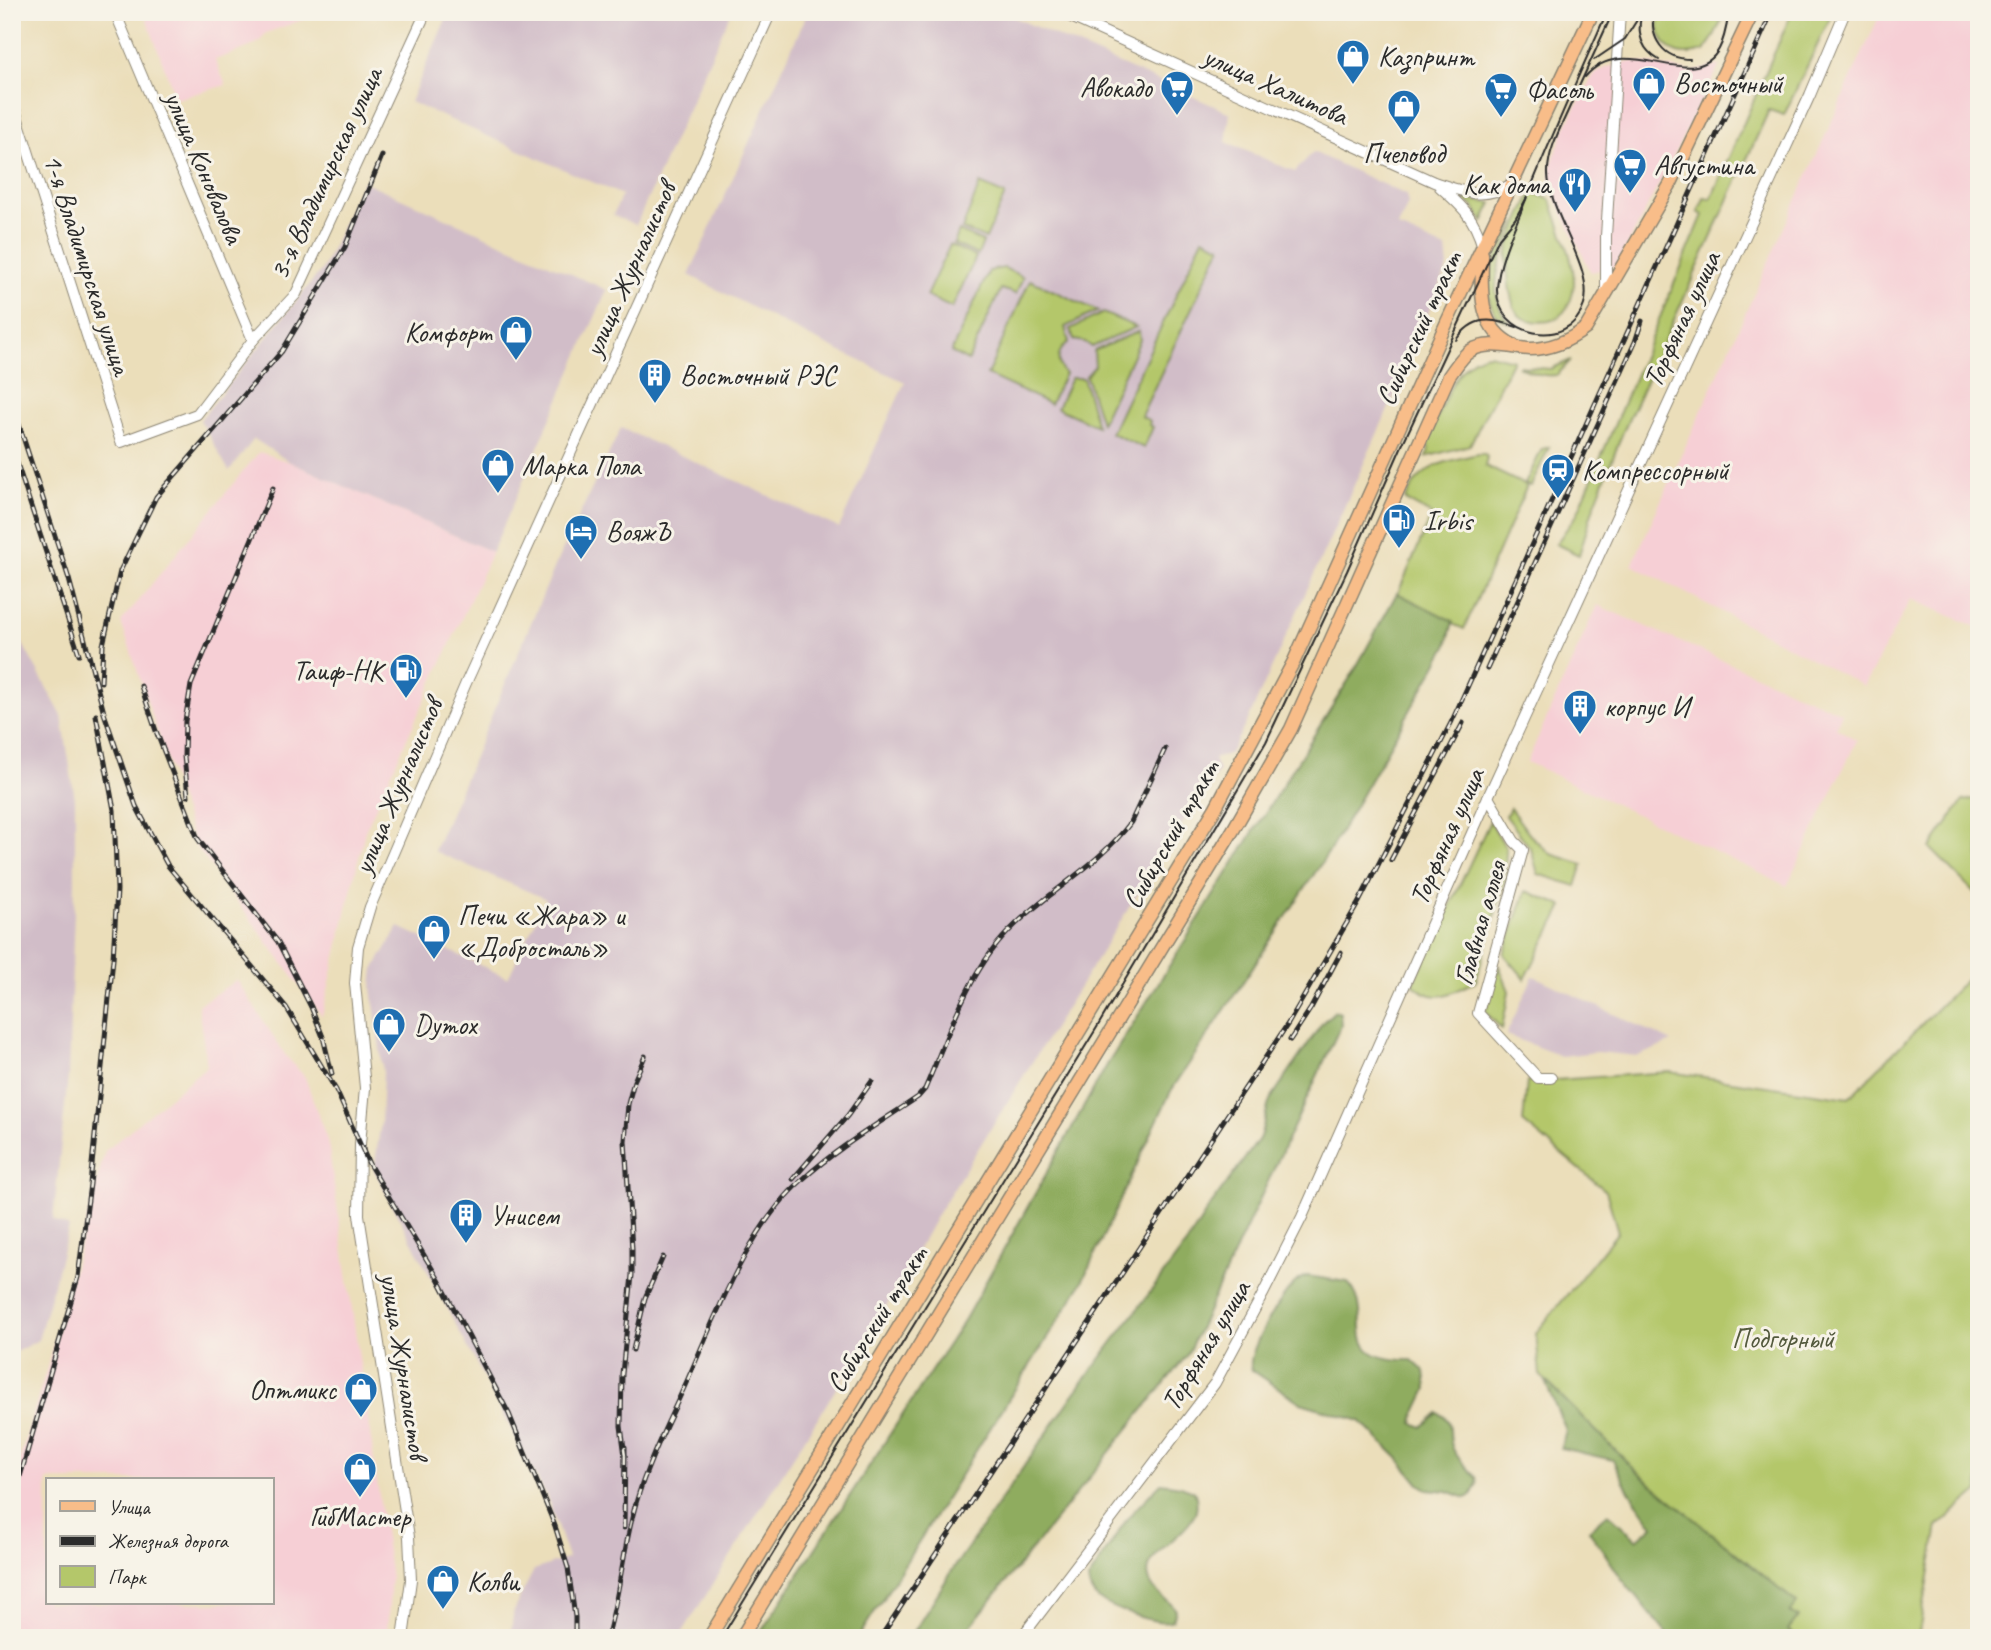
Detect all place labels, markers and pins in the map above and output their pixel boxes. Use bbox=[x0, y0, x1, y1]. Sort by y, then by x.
shop icon: Казпринт bbox=[1334, 37, 1372, 86]
place label: Казпринт bbox=[1378, 39, 1476, 75]
shop icon: Восточный bbox=[1630, 64, 1668, 113]
place label: Восточный bbox=[1674, 66, 1784, 101]
supermarket icon: Авокадо bbox=[1158, 68, 1196, 117]
place label: Авокадо bbox=[1080, 70, 1154, 105]
supermarket icon: Фасоль bbox=[1482, 70, 1520, 119]
place label: Фасоль bbox=[1526, 72, 1595, 107]
shop icon: Пчеловод bbox=[1385, 87, 1423, 136]
place label: Пчеловод bbox=[1363, 136, 1448, 171]
supermarket icon: Августина bbox=[1611, 146, 1649, 195]
place label: Августина bbox=[1654, 148, 1756, 183]
restaurant icon: Как дома bbox=[1556, 165, 1594, 214]
place label: Как дома bbox=[1463, 167, 1553, 202]
shop icon: Комфорт bbox=[497, 313, 535, 362]
place label: Комфорт bbox=[405, 315, 493, 350]
building icon: Восточный РЭС bbox=[636, 356, 674, 405]
place label: Восточный РЭС bbox=[680, 358, 838, 393]
shop icon: Марка Пола bbox=[479, 446, 517, 495]
place label: Марка Пола bbox=[522, 448, 642, 483]
station icon: Компрессорный bbox=[1539, 451, 1577, 500]
place label: Компрессорный bbox=[1582, 453, 1730, 488]
fuel station icon: Irbis bbox=[1380, 501, 1418, 550]
place label: Irbis bbox=[1424, 503, 1474, 538]
hotel icon: ВояжЪ bbox=[562, 512, 600, 561]
place label: ВояжЪ bbox=[606, 514, 672, 549]
fuel station icon: Таиф-НК bbox=[387, 651, 425, 700]
place label: Таиф-НК bbox=[293, 653, 387, 688]
building icon: корпус И bbox=[1561, 687, 1599, 736]
place label: корпус И bbox=[1604, 689, 1694, 724]
place label: Печи «Жара» и «Добросталь» bbox=[458, 898, 626, 965]
shop icon: Печи «Жара» и «Добросталь» bbox=[415, 912, 453, 961]
shop icon: Dymox bbox=[370, 1005, 408, 1054]
place label: Dymox bbox=[414, 1007, 479, 1042]
building icon: Унисем bbox=[447, 1196, 485, 1245]
place label: Унисем bbox=[490, 1198, 561, 1233]
shop icon: Оптмикс bbox=[342, 1370, 380, 1419]
place label: Оптмикс bbox=[249, 1372, 337, 1407]
shop icon: ГибМастер bbox=[341, 1450, 379, 1499]
place label: ГибМастер bbox=[309, 1499, 412, 1534]
shop icon: Колви bbox=[424, 1562, 462, 1611]
place label: Колви bbox=[467, 1564, 521, 1599]

